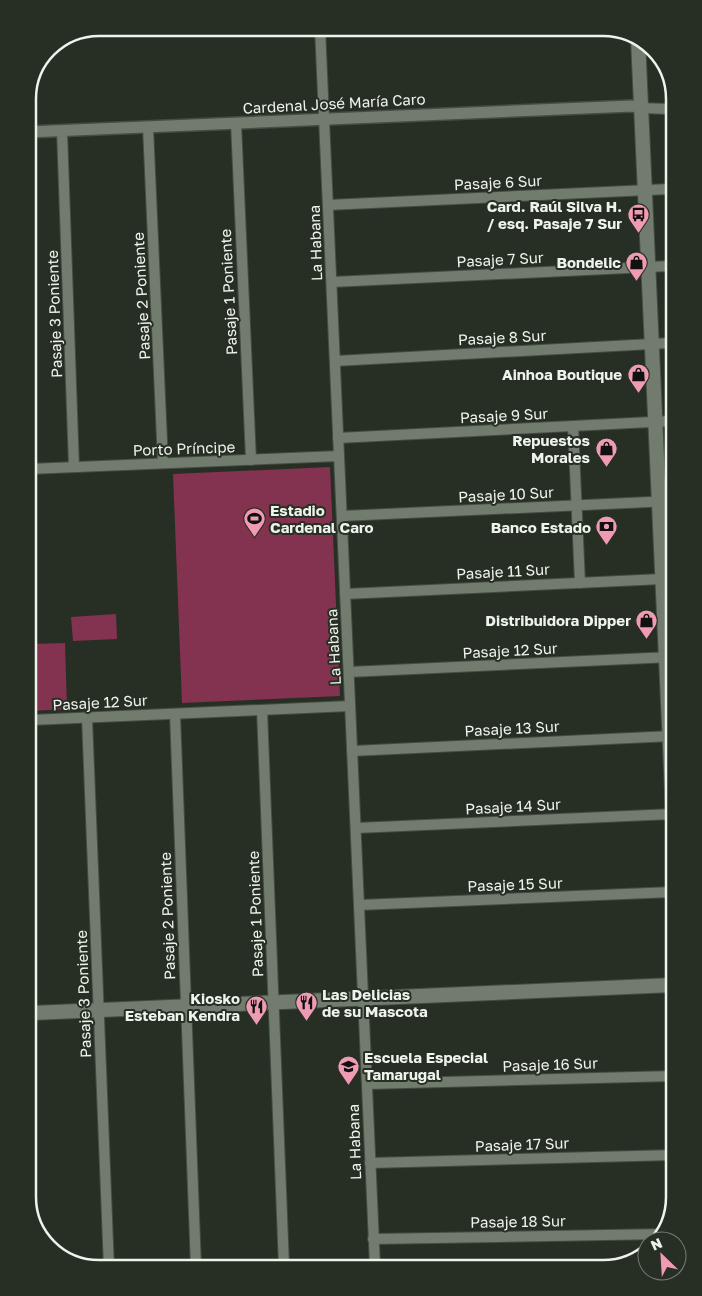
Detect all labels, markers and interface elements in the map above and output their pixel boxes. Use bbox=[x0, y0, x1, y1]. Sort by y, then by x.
street label: Cardenal José María Caro bbox=[242, 89, 426, 117]
street label: Pasaje 6 Sur bbox=[453, 171, 543, 193]
place label: Card. Raúl Silva H. / esq. Pasaje 7 Sur bbox=[487, 197, 622, 232]
bus stop icon: Card. Raúl Silva H. / esq. Pasaje 7 Sur bbox=[626, 203, 650, 234]
street label: La Habana bbox=[305, 205, 325, 281]
street label: Pasaje 1 Poniente bbox=[216, 228, 240, 356]
street label: Pasaje 2 Poniente bbox=[129, 231, 153, 360]
street label: Pasaje 7 Sur bbox=[456, 248, 544, 270]
street label: Pasaje 3 Poniente bbox=[43, 249, 65, 378]
shop icon: Bondelic bbox=[625, 250, 649, 281]
place label: Bondelic bbox=[557, 253, 621, 271]
street label: Pasaje 8 Sur bbox=[457, 326, 547, 348]
shop icon: Ainhoa Boutique bbox=[626, 362, 650, 393]
place label: Ainhoa Boutique bbox=[502, 365, 622, 383]
street label: Pasaje 9 Sur bbox=[459, 404, 549, 426]
place label: Repuestos Morales bbox=[512, 431, 590, 466]
street label: Porto Príncipe bbox=[132, 437, 236, 459]
shop icon: Repuestos Morales bbox=[594, 437, 618, 468]
street label: Pasaje 10 Sur bbox=[458, 482, 554, 505]
place label: Estadio Cardenal Caro bbox=[270, 501, 374, 536]
sports icon: Estadio Cardenal Caro bbox=[242, 507, 266, 538]
bank icon: Banco Estado bbox=[595, 515, 619, 546]
place label: Banco Estado bbox=[491, 518, 591, 536]
street label: Pasaje 11 Sur bbox=[456, 560, 550, 582]
street label: La Habana bbox=[322, 608, 344, 686]
shop icon: Distribuidora Dipper bbox=[635, 608, 659, 639]
place label: Distribuidora Dipper bbox=[485, 611, 631, 629]
street label: Pasaje 12 Sur bbox=[462, 639, 558, 661]
street label: Pasaje 12 Sur bbox=[52, 691, 148, 713]
street label: Pasaje 13 Sur bbox=[464, 717, 560, 739]
street label: Pasaje 14 Sur bbox=[465, 794, 561, 817]
street label: Pasaje 1 Poniente bbox=[244, 850, 266, 978]
street label: Pasaje 2 Poniente bbox=[156, 851, 178, 980]
street label: Pasaje 15 Sur bbox=[467, 873, 563, 895]
street label: Pasaje 3 Poniente bbox=[72, 929, 94, 1058]
place label: Las Delicias de su Mascota bbox=[322, 985, 428, 1020]
place label: Kiosko Esteban Kendra bbox=[125, 989, 240, 1024]
restaurant icon: Las Delicias de su Mascota bbox=[294, 991, 318, 1022]
restaurant icon: Kiosko Esteban Kendra bbox=[244, 995, 268, 1026]
place label: Escuela Especial Tamarugal bbox=[364, 1048, 488, 1083]
street label: Pasaje 16 Sur bbox=[502, 1053, 598, 1075]
school or university icon: Escuela Especial Tamarugal bbox=[336, 1054, 360, 1085]
street label: La Habana bbox=[344, 1104, 364, 1180]
street label: Pasaje 17 Sur bbox=[474, 1133, 570, 1155]
street label: Pasaje 18 Sur bbox=[470, 1211, 566, 1231]
north arrow bbox=[637, 1231, 687, 1281]
text: N bbox=[648, 1234, 665, 1254]

